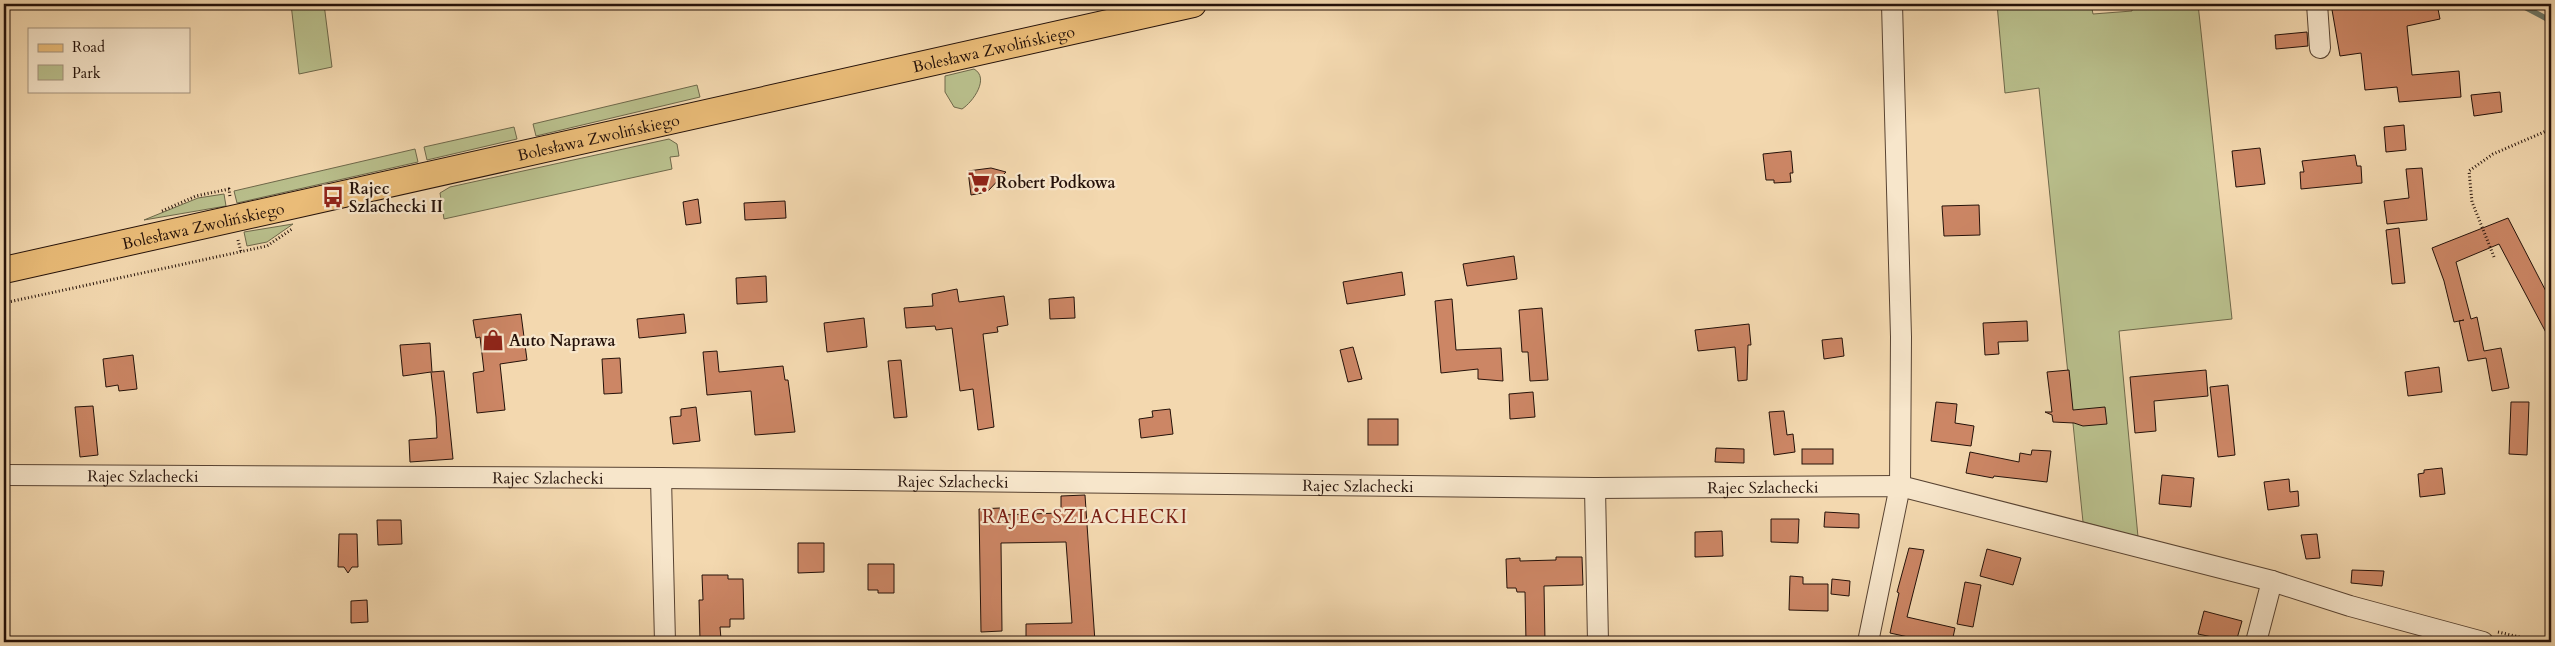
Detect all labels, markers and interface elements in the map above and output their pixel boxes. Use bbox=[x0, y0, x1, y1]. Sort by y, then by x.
street label: Bolesława Zwolińskiego bbox=[911, 21, 1077, 78]
legend bbox=[28, 28, 190, 92]
text: Road bbox=[72, 37, 105, 57]
text: Park bbox=[72, 63, 101, 83]
street label: Bolesława Zwolińskiego bbox=[515, 109, 682, 167]
supermarket icon: Robert Podkowa bbox=[966, 169, 992, 195]
place label: Robert Podkowa bbox=[996, 172, 1115, 194]
place label: Rajec Szlachecki II bbox=[349, 178, 443, 218]
bus stop icon: Rajec Szlachecki II bbox=[320, 184, 346, 210]
street label: Bolesława Zwolińskiego bbox=[120, 198, 287, 255]
shop icon: Auto Naprawa bbox=[480, 327, 506, 353]
place label: Auto Naprawa bbox=[509, 330, 615, 352]
street label: Rajec Szlachecki bbox=[87, 465, 199, 488]
street label: Rajec Szlachecki bbox=[492, 467, 604, 490]
street label: Rajec Szlachecki bbox=[897, 471, 1009, 494]
street label: Rajec Szlachecki bbox=[1302, 475, 1414, 498]
street label: Rajec Szlachecki bbox=[1707, 477, 1819, 499]
district label: RAJEC SZLACHECKI bbox=[982, 504, 1188, 530]

